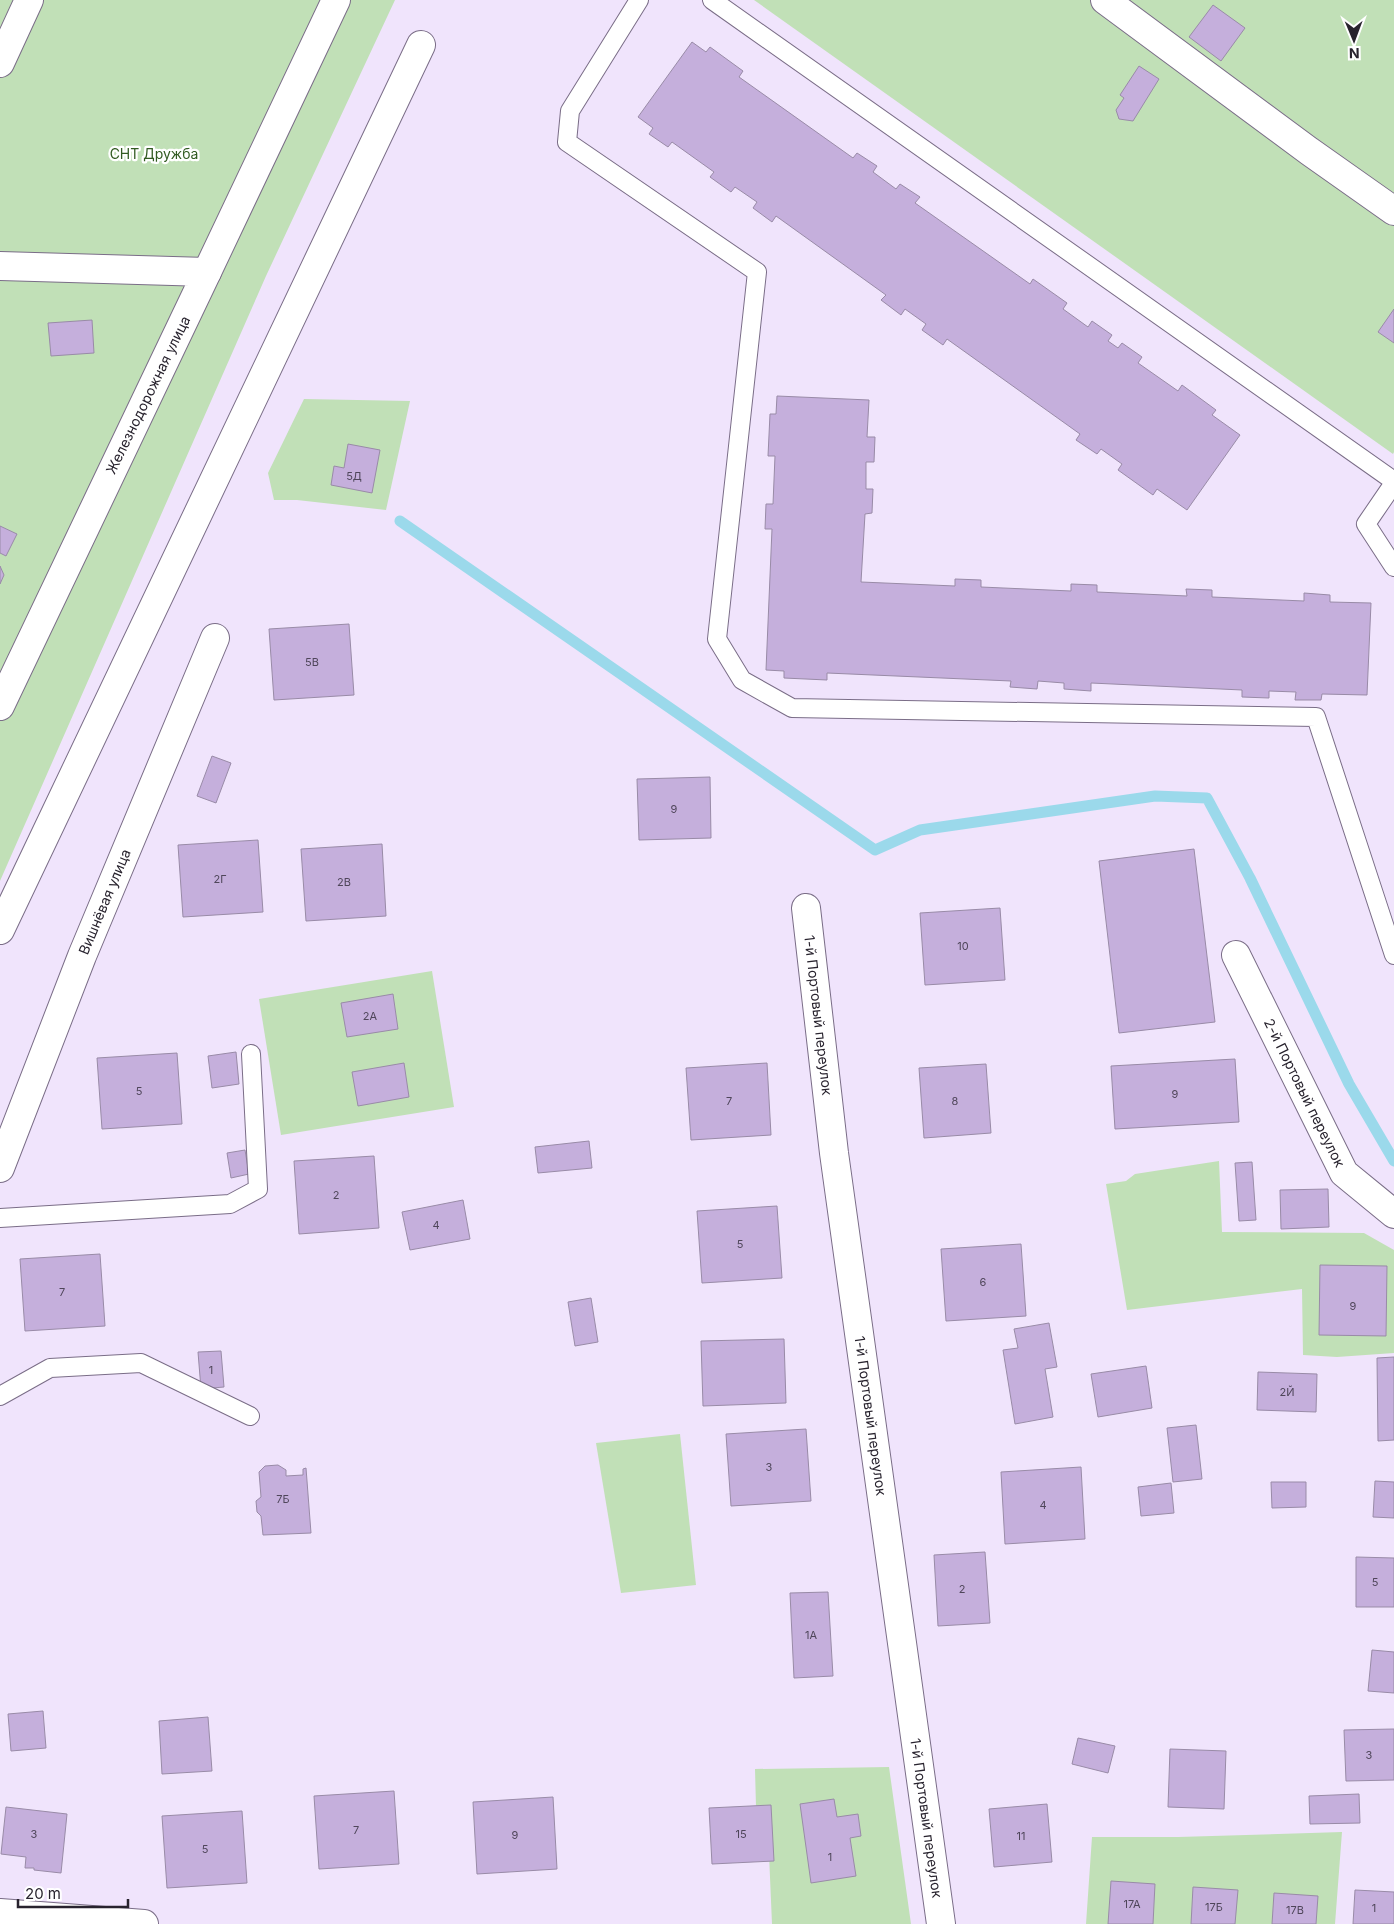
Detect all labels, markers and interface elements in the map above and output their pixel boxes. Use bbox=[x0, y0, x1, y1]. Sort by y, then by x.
north arrow bbox=[1329, 15, 1379, 65]
text: N bbox=[1349, 45, 1360, 62]
park label: СНТ Дружба bbox=[110, 145, 198, 162]
street label: Железнодорожная улица bbox=[102, 313, 193, 477]
house number: 5Д bbox=[346, 469, 362, 483]
house number: 5В bbox=[305, 655, 319, 669]
house number: 9 bbox=[671, 802, 678, 816]
street label: Вишнёвая улица bbox=[75, 846, 134, 957]
house number: 2Г bbox=[213, 872, 227, 886]
house number: 2В bbox=[337, 875, 351, 889]
street label: 1-й Портовый переулок bbox=[801, 934, 836, 1097]
house number: 10 bbox=[957, 939, 969, 953]
house number: 2А bbox=[363, 1009, 378, 1023]
street label: 2-й Портовый переулок bbox=[1261, 1016, 1349, 1170]
house number: 5 bbox=[136, 1084, 143, 1098]
house number: 9 bbox=[1172, 1087, 1179, 1101]
house number: 7 bbox=[726, 1094, 732, 1108]
house number: 8 bbox=[952, 1094, 959, 1108]
house number: 2 bbox=[333, 1188, 339, 1202]
house number: 4 bbox=[432, 1218, 440, 1232]
house number: 5 bbox=[737, 1237, 744, 1251]
house number: 6 bbox=[980, 1275, 987, 1289]
house number: 7 bbox=[59, 1285, 65, 1299]
house number: 9 bbox=[1350, 1299, 1357, 1313]
street label: 1-й Портовый переулок bbox=[851, 1335, 891, 1497]
house number: 1 bbox=[209, 1363, 213, 1377]
house number: 2Й bbox=[1280, 1385, 1295, 1399]
house number: 3 bbox=[766, 1460, 773, 1474]
house number: 7Б bbox=[276, 1492, 290, 1506]
house number: 4 bbox=[1039, 1498, 1047, 1512]
house number: 5 bbox=[1372, 1575, 1379, 1589]
house number: 2 bbox=[959, 1582, 965, 1596]
house number: 1А bbox=[805, 1628, 817, 1642]
street label: 1-й Портовый переулок bbox=[907, 1737, 946, 1899]
house number: 3 bbox=[1366, 1748, 1373, 1762]
house number: 7 bbox=[353, 1823, 359, 1837]
house number: 3 bbox=[31, 1827, 38, 1841]
house number: 15 bbox=[735, 1827, 747, 1841]
house number: 9 bbox=[512, 1828, 519, 1842]
house number: 11 bbox=[1017, 1829, 1025, 1843]
house number: 5 bbox=[202, 1842, 209, 1856]
house number: 1 bbox=[828, 1850, 832, 1864]
scale bar bbox=[18, 1876, 128, 1908]
text: 20 m bbox=[25, 1884, 61, 1903]
house number: 17А bbox=[1123, 1897, 1141, 1911]
house number: 17Б bbox=[1205, 1900, 1223, 1914]
house number: 1 bbox=[1372, 1901, 1376, 1915]
house number: 17В bbox=[1286, 1903, 1304, 1917]

